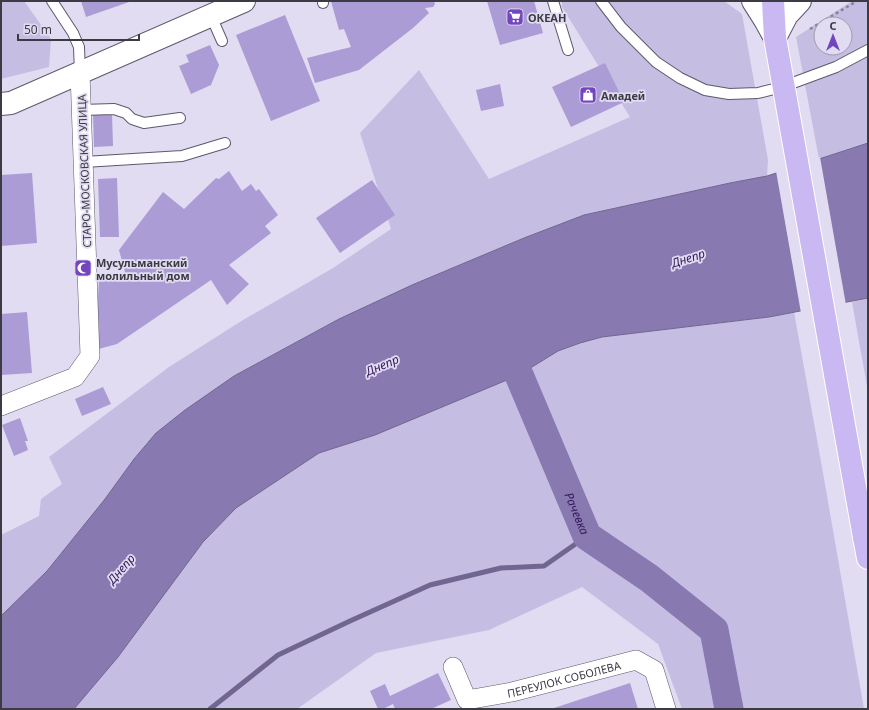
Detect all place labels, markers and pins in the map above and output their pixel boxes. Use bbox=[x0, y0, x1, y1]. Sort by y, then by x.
supermarket icon: ОКЕАН bbox=[505, 7, 525, 27]
place label: ОКЕАН bbox=[528, 10, 566, 25]
shop icon: Амадей bbox=[578, 85, 598, 105]
place label: Амадей bbox=[601, 88, 645, 103]
place label: Мусульманский молильный дом bbox=[96, 255, 190, 283]
mosque icon: Мусульманский молильный дом bbox=[73, 258, 93, 278]

